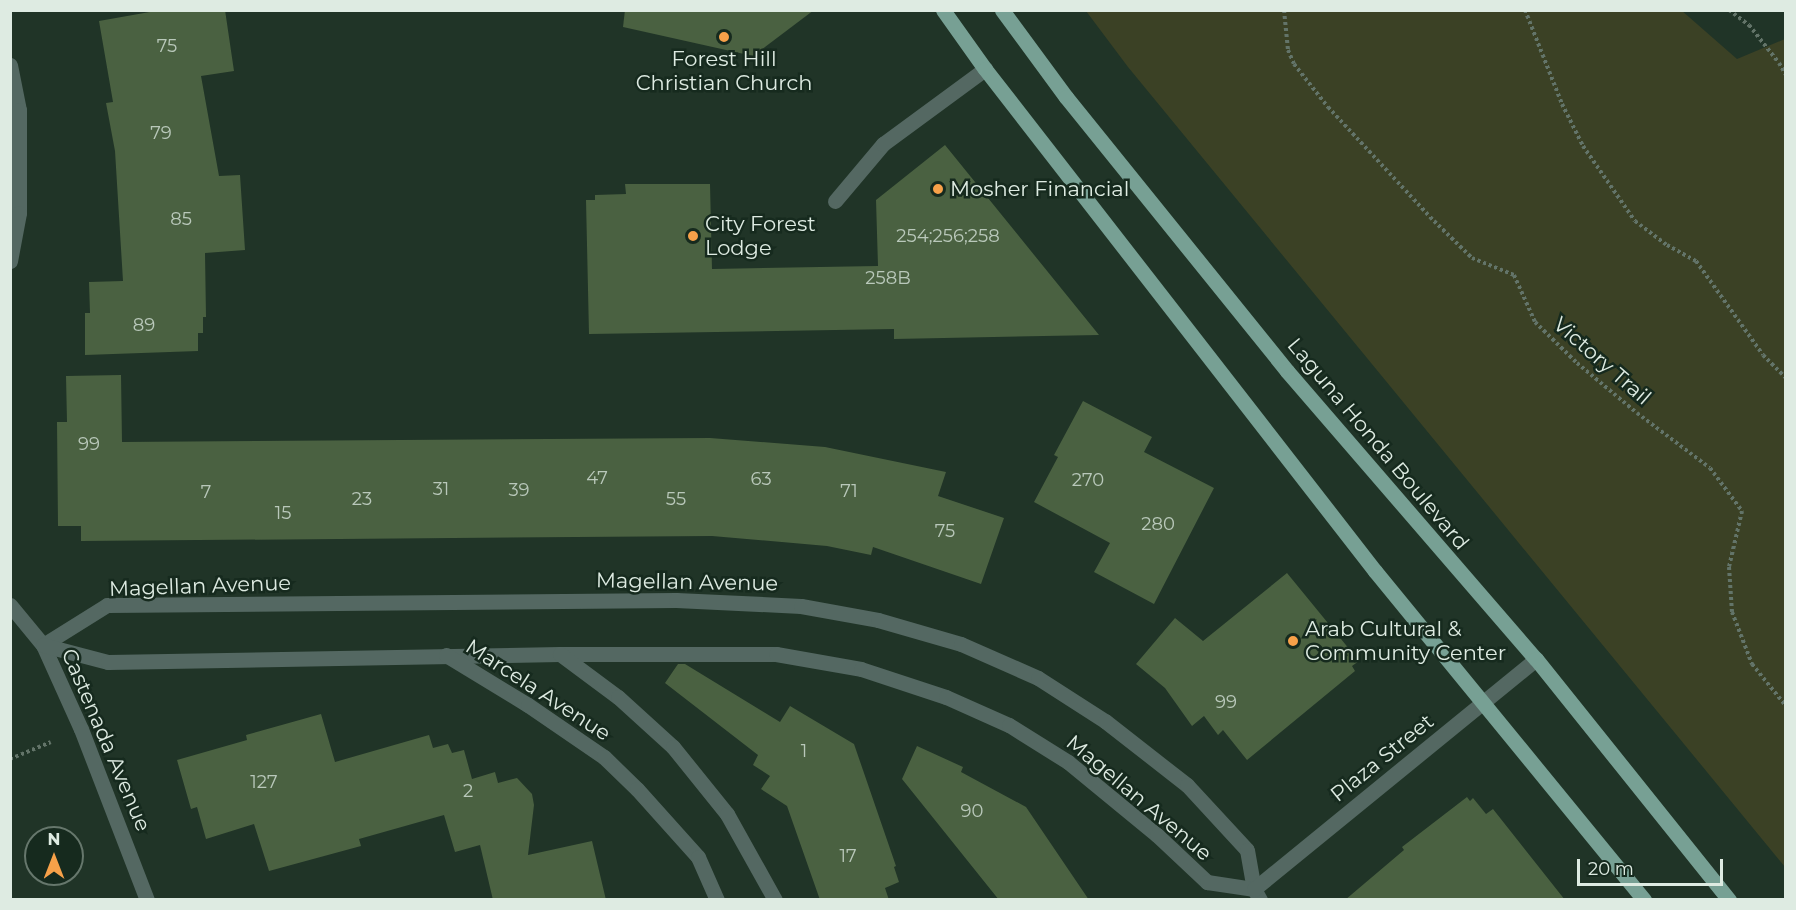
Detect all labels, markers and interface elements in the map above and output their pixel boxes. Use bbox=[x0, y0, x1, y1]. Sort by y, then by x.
marker: Forest Hill Christian Church bbox=[717, 30, 731, 44]
house number: 75 bbox=[157, 35, 177, 57]
place label: Forest Hill Christian Church bbox=[636, 46, 812, 96]
house number: 79 bbox=[150, 122, 172, 144]
place label: Mosher Financial bbox=[950, 176, 1129, 202]
marker: Mosher Financial bbox=[931, 182, 945, 196]
house number: 85 bbox=[170, 208, 192, 230]
place label: City Forest Lodge bbox=[705, 211, 816, 261]
house number: 254;256;258 bbox=[896, 225, 1000, 247]
marker: City Forest Lodge bbox=[686, 229, 700, 243]
house number: 258B bbox=[865, 267, 911, 289]
street label: Victory Trail bbox=[1548, 312, 1656, 410]
house number: 89 bbox=[133, 314, 155, 336]
street label: Laguna Honda Boulevard bbox=[1282, 333, 1474, 555]
house number: 99 bbox=[78, 433, 100, 455]
house number: 47 bbox=[586, 467, 608, 489]
house number: 63 bbox=[750, 468, 772, 490]
house number: 270 bbox=[1072, 469, 1104, 491]
house number: 31 bbox=[433, 478, 449, 500]
house number: 39 bbox=[508, 479, 530, 501]
house number: 71 bbox=[840, 480, 858, 502]
house number: 7 bbox=[201, 481, 211, 503]
house number: 23 bbox=[352, 488, 372, 510]
house number: 55 bbox=[666, 488, 686, 510]
house number: 15 bbox=[275, 502, 291, 524]
house number: 280 bbox=[1141, 513, 1175, 535]
house number: 75 bbox=[935, 520, 955, 542]
street label: Magellan Avenue bbox=[596, 568, 778, 596]
street label: Magellan Avenue bbox=[109, 570, 291, 602]
place label: Arab Cultural & Community Center bbox=[1305, 616, 1506, 666]
street label: Marcela Avenue bbox=[461, 634, 615, 746]
marker: Arab Cultural & Community Center bbox=[1286, 634, 1300, 648]
street label: Castenada Avenue bbox=[56, 645, 156, 835]
house number: 99 bbox=[1215, 691, 1237, 713]
street label: Plaza Street bbox=[1325, 709, 1439, 807]
street label: Magellan Avenue bbox=[1061, 730, 1217, 866]
house number: 1 bbox=[801, 740, 807, 762]
house number: 127 bbox=[250, 771, 278, 793]
house number: 2 bbox=[463, 780, 473, 802]
house number: 90 bbox=[961, 800, 983, 822]
north arrow bbox=[24, 826, 84, 886]
text: N bbox=[48, 830, 60, 849]
house number: 17 bbox=[839, 845, 857, 867]
scale bar bbox=[1580, 847, 1726, 885]
text: 20 m bbox=[1588, 858, 1634, 880]

